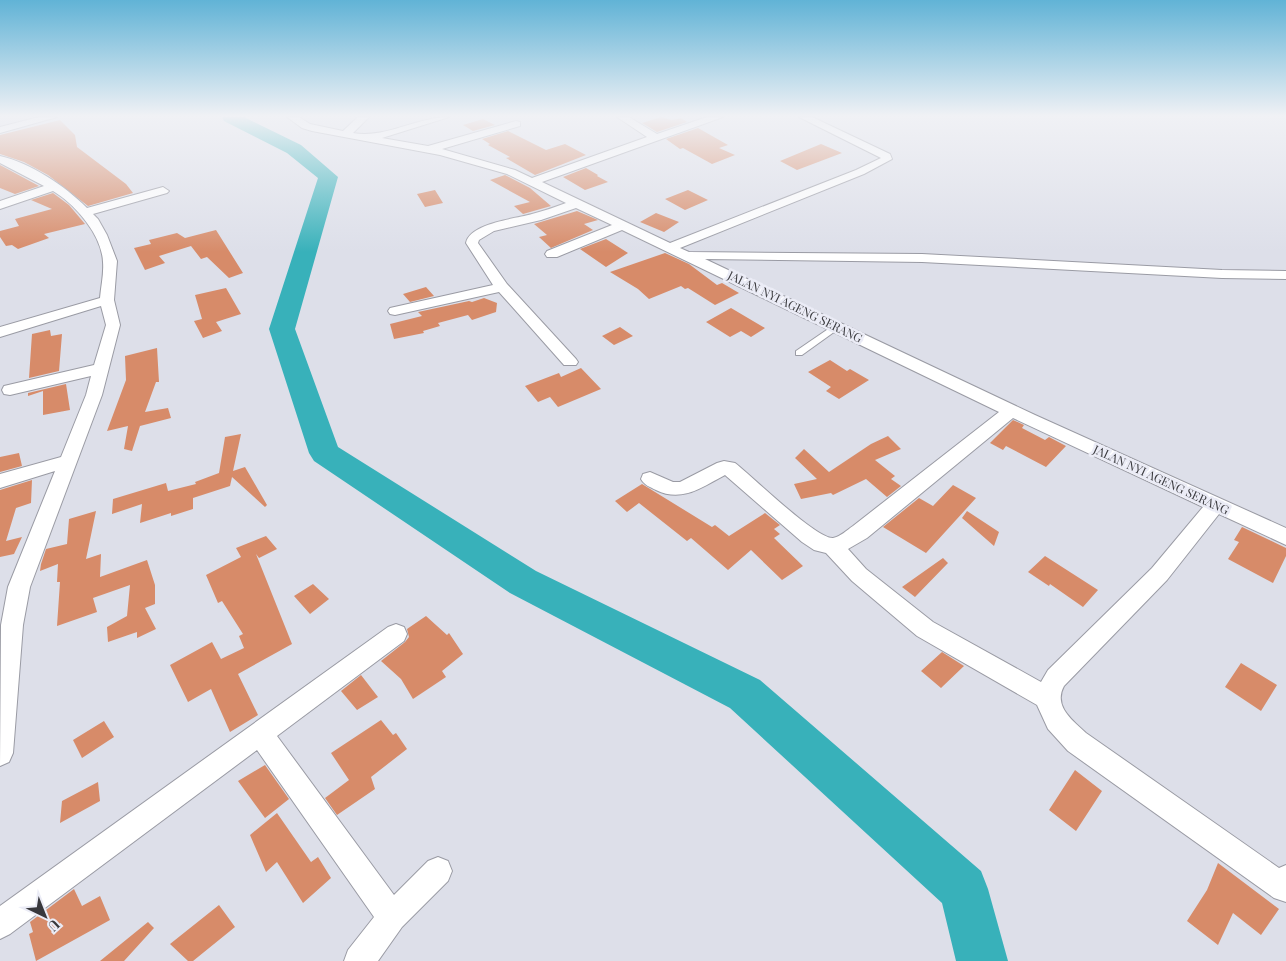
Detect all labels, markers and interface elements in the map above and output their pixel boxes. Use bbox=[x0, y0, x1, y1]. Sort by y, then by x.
street label: JALAN NYI AGENG SERANG bbox=[725, 266, 866, 346]
street label: JALAN NYI AGENG SERANG bbox=[1090, 440, 1232, 518]
north arrow bbox=[20, 891, 70, 941]
text: U bbox=[44, 916, 64, 936]

